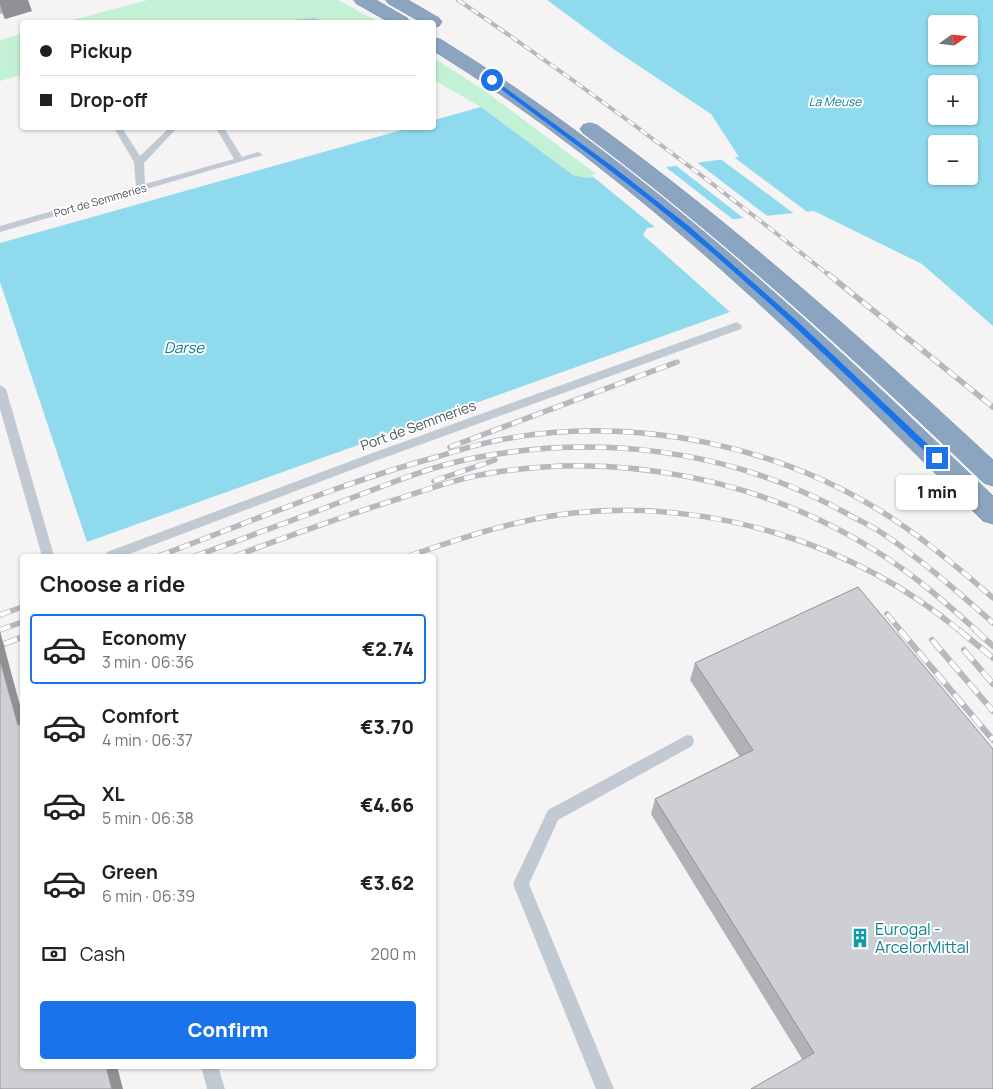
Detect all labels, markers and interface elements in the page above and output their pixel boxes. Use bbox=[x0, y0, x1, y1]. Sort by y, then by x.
north arrow bbox=[928, 15, 978, 65]
map controls bbox=[928, 15, 978, 185]
text: Pickup bbox=[70, 38, 132, 64]
route start bbox=[481, 69, 503, 91]
button: + bbox=[928, 75, 978, 125]
text: Drop-off bbox=[70, 87, 147, 113]
water label: La Meuse bbox=[809, 93, 862, 110]
button: − bbox=[928, 135, 978, 185]
street label: Port de Semmeries bbox=[52, 180, 148, 220]
water label: Darse bbox=[164, 337, 205, 358]
street label: Port de Semmeries bbox=[358, 395, 478, 455]
route end bbox=[926, 447, 948, 469]
callout: 1 min bbox=[896, 476, 978, 510]
text: 1 min bbox=[917, 481, 957, 503]
text: Choose a ride bbox=[40, 569, 185, 599]
text: Economy bbox=[102, 625, 186, 651]
icon: car bbox=[42, 627, 87, 672]
text: €2.74 bbox=[362, 636, 414, 662]
text: 3 min · 06:36 bbox=[102, 651, 194, 673]
text: Comfort bbox=[102, 703, 179, 729]
icon: car bbox=[42, 705, 87, 750]
text: €3.70 bbox=[360, 714, 414, 740]
text: 4 min · 06:37 bbox=[102, 729, 193, 751]
text: XL bbox=[102, 781, 125, 807]
icon: car bbox=[42, 783, 87, 828]
text: €4.66 bbox=[360, 792, 414, 818]
text: 5 min · 06:38 bbox=[102, 807, 194, 829]
text: Green bbox=[102, 859, 158, 885]
icon: car bbox=[42, 861, 87, 906]
text: €3.62 bbox=[360, 870, 414, 896]
text: 6 min · 06:39 bbox=[102, 885, 195, 907]
place label: Eurogal - ArcelorMittal bbox=[875, 918, 969, 958]
building icon: Eurogal - ArcelorMittal bbox=[849, 927, 871, 949]
icon: cash bbox=[40, 940, 68, 968]
text: Cash bbox=[80, 941, 125, 967]
text: 200 m bbox=[371, 943, 416, 965]
button: Confirm bbox=[40, 1001, 416, 1059]

